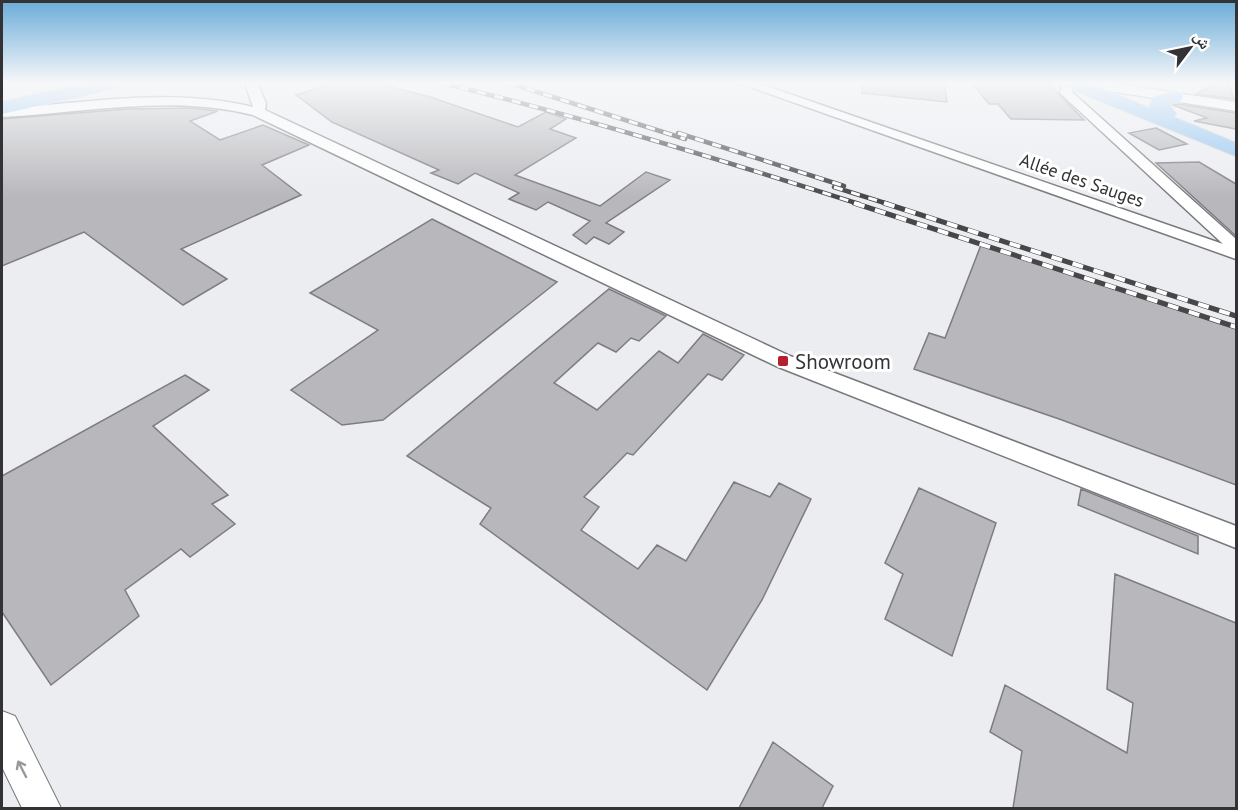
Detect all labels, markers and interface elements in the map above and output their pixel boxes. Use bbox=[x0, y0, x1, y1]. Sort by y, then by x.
north arrow bbox=[1160, 18, 1220, 78]
text: ش bbox=[1190, 28, 1216, 53]
street label: Allée des Sauges bbox=[1017, 148, 1147, 212]
place label: Showroom bbox=[795, 348, 891, 375]
marker: Showroom bbox=[776, 354, 790, 368]
one-way arrow bbox=[15, 760, 27, 778]

